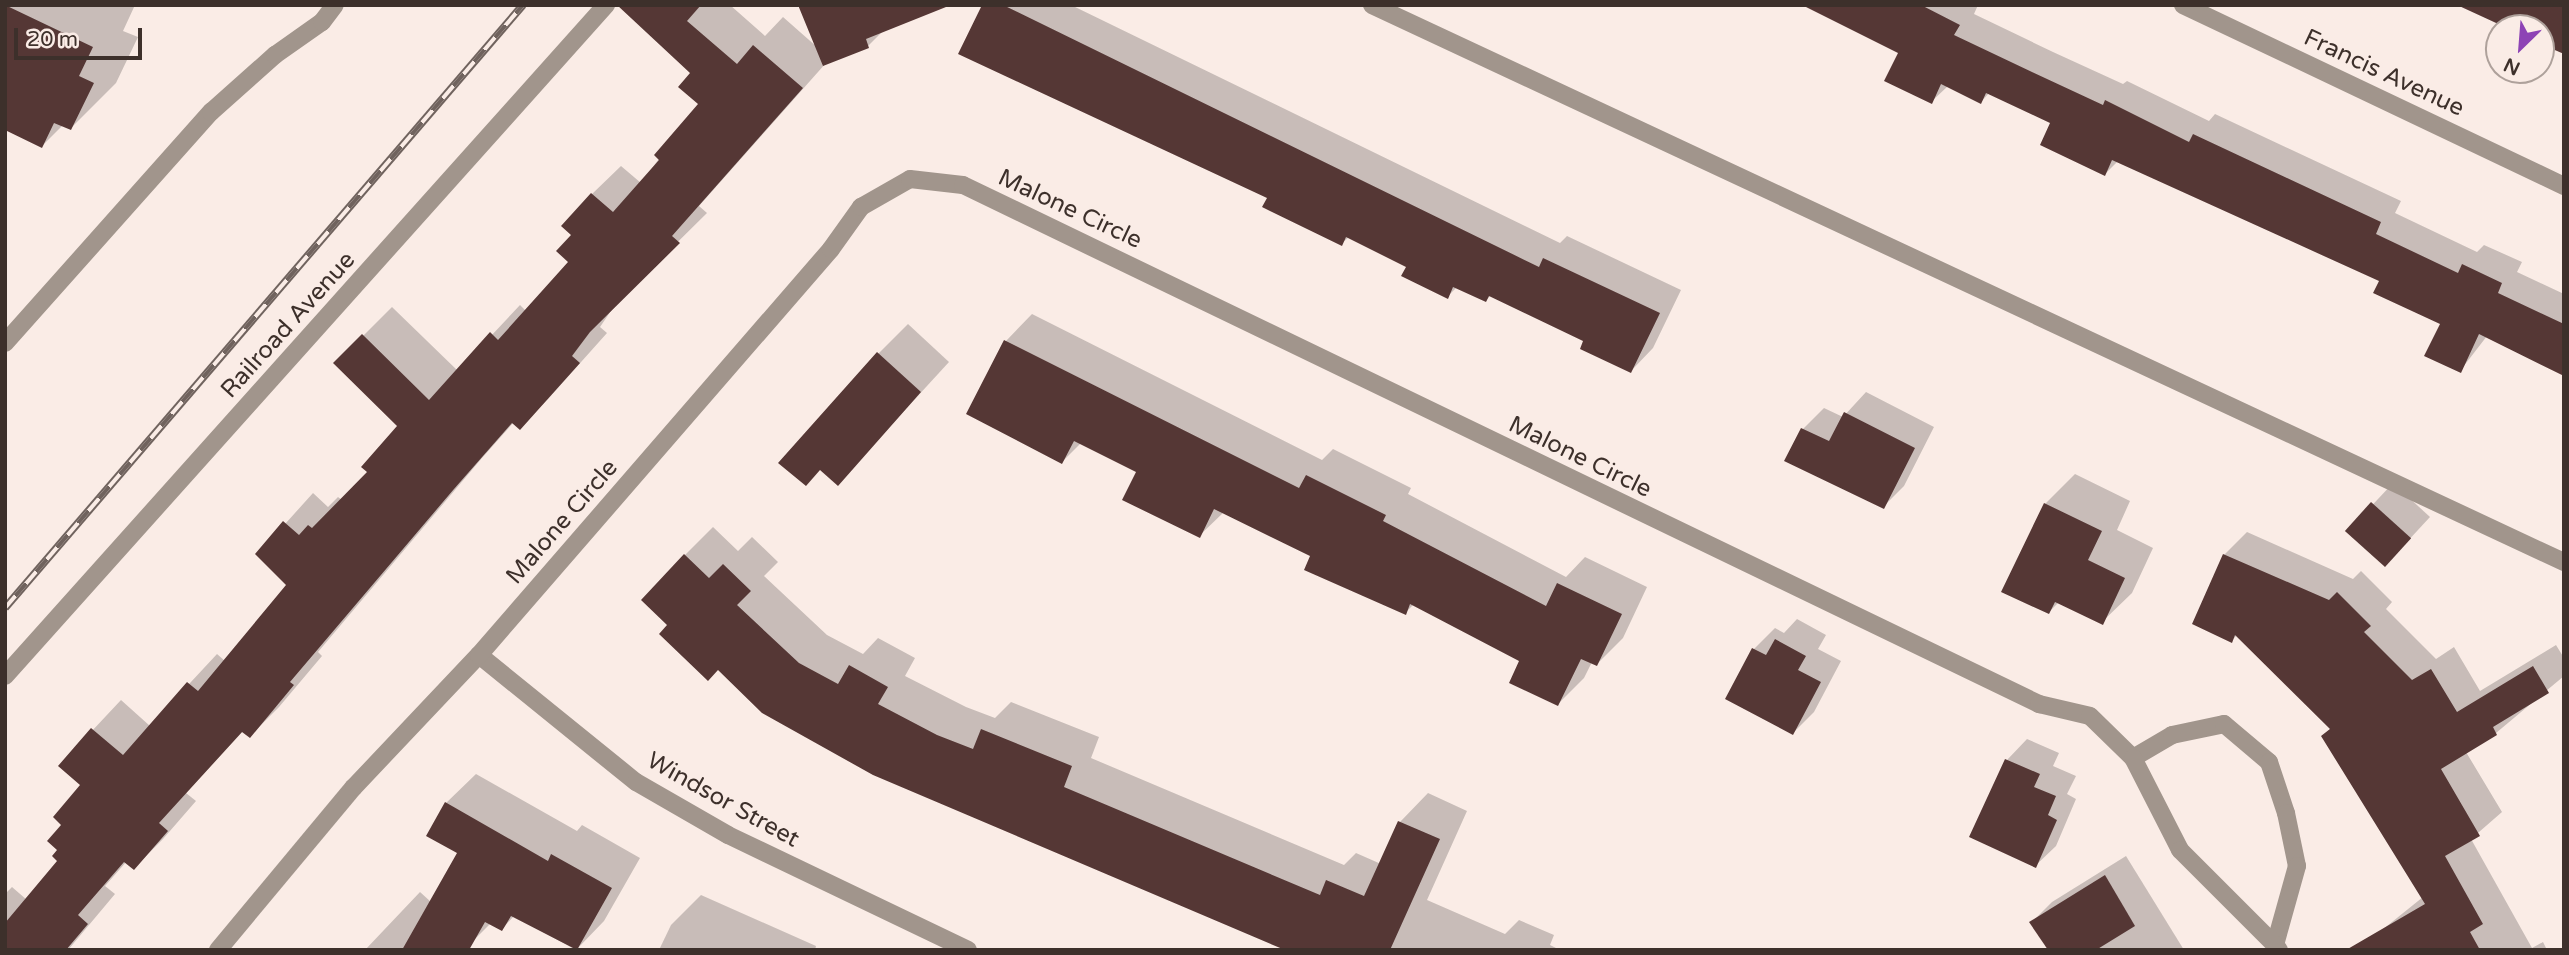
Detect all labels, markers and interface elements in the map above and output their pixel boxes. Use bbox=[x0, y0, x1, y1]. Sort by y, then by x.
scale bar bbox=[18, 14, 145, 58]
north arrow bbox=[2485, 14, 2555, 84]
street label: Francis Avenue bbox=[2299, 23, 2469, 123]
text: 20 m bbox=[27, 27, 78, 52]
text: N bbox=[2500, 53, 2524, 79]
street label: Malone Circle bbox=[993, 163, 1147, 255]
street label: Railroad Avenue bbox=[215, 246, 361, 404]
street label: Malone Circle bbox=[1504, 410, 1656, 504]
street label: Malone Circle bbox=[500, 454, 624, 590]
street label: Windsor Street bbox=[642, 746, 804, 854]

